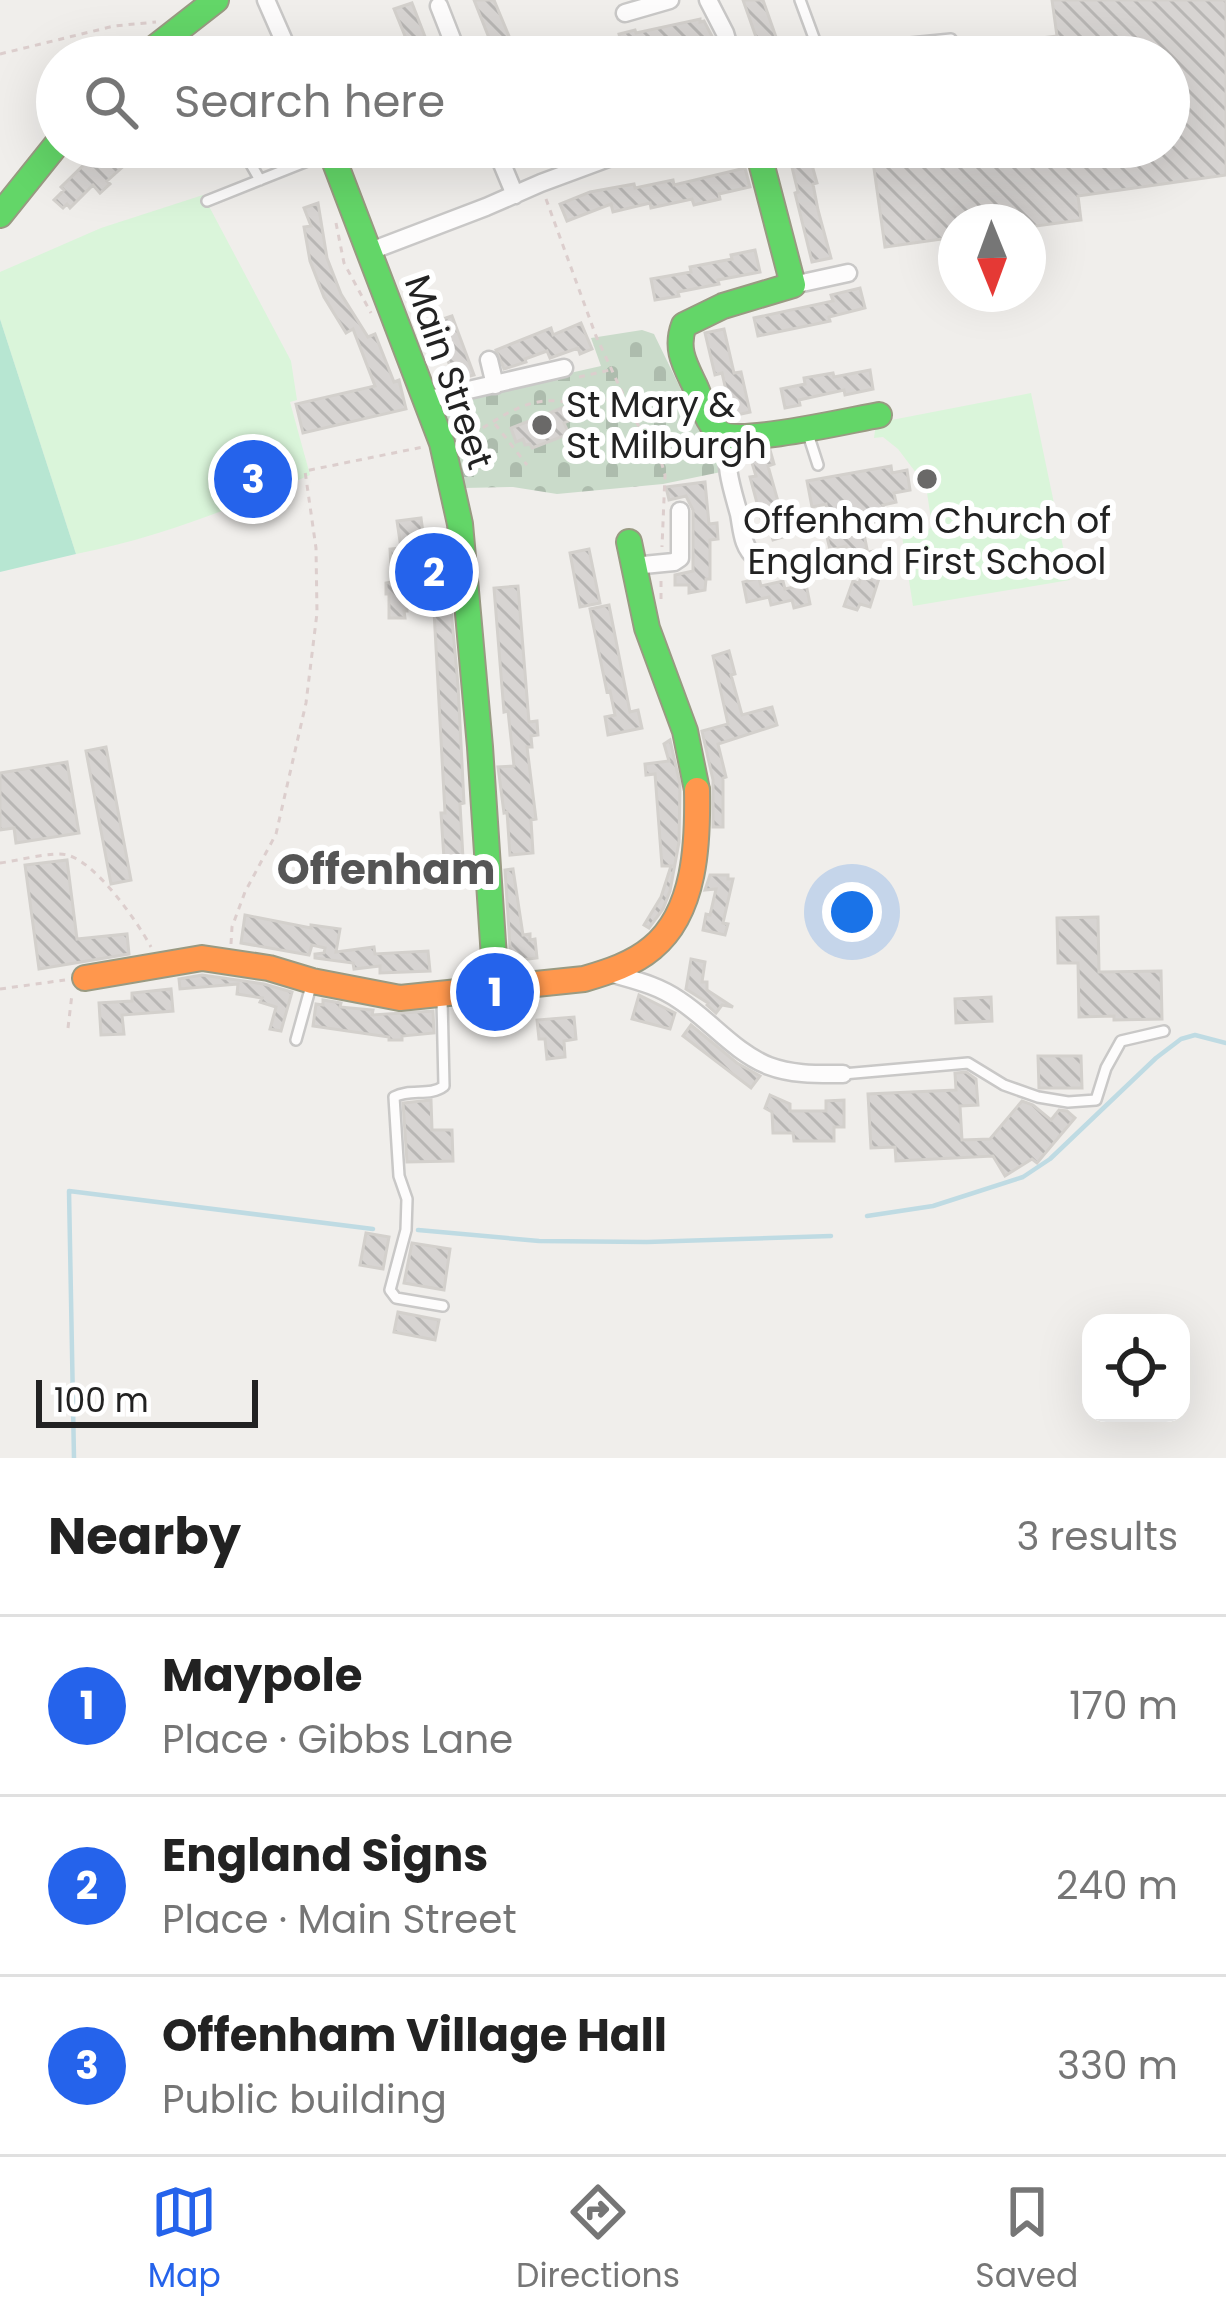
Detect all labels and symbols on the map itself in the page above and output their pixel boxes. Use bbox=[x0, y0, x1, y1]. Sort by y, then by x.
north arrow bbox=[938, 204, 1046, 312]
street label: Main Street bbox=[392, 268, 506, 476]
place label: St Mary & St Milburgh bbox=[566, 379, 767, 471]
marker: St Mary & St Milburgh bbox=[529, 412, 555, 438]
pin: 3 bbox=[214, 434, 292, 524]
marker: Offenham Church of England First School bbox=[914, 466, 940, 492]
place label: Offenham Church of England First School bbox=[743, 495, 1111, 587]
pin: 2 bbox=[395, 527, 473, 617]
district label: Offenham bbox=[277, 840, 495, 899]
your location bbox=[822, 882, 882, 942]
pin: 1 bbox=[456, 947, 534, 1037]
scale bar bbox=[36, 1374, 258, 1427]

